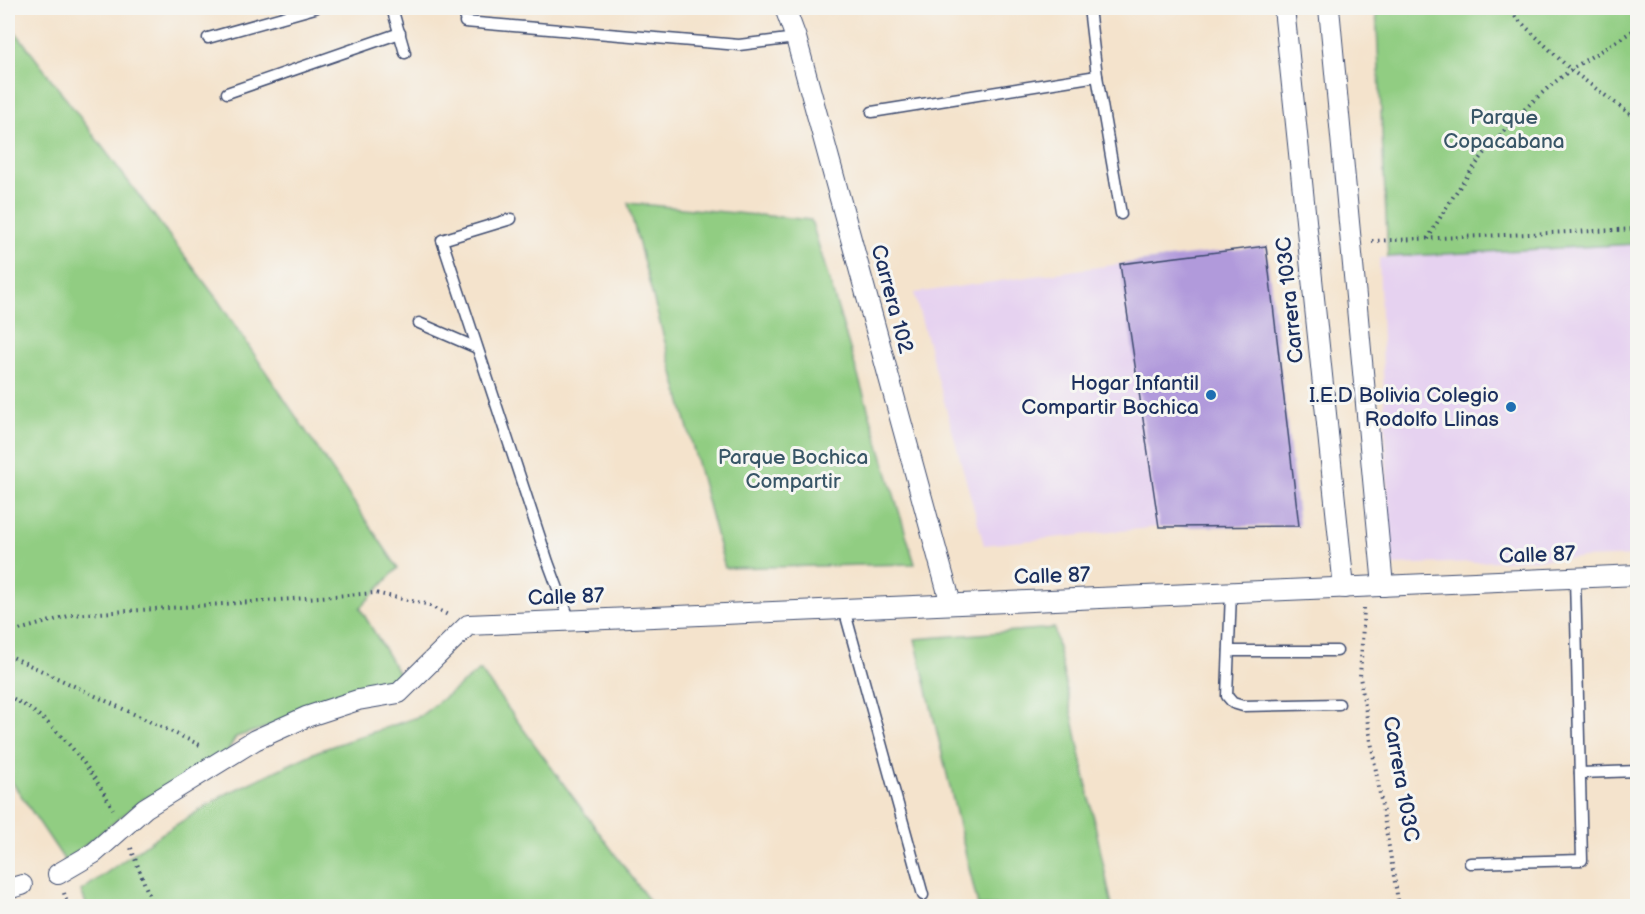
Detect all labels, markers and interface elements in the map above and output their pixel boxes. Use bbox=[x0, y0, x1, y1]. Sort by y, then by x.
park label: Parque Copacabana bbox=[1443, 105, 1565, 154]
street label: Carrera 103C bbox=[1271, 235, 1309, 364]
street label: Carrera 102 bbox=[865, 242, 919, 357]
place label: Hogar Infantil Compartir Bochica bbox=[1021, 371, 1199, 420]
place label: I.E.D Bolivia Colegio Rodolfo Llinas bbox=[1309, 383, 1499, 432]
marker: Hogar Infantil Compartir Bochica bbox=[1204, 388, 1218, 402]
marker: I.E.D Bolivia Colegio Rodolfo Llinas bbox=[1504, 400, 1518, 414]
park label: Parque Bochica Compartir bbox=[718, 445, 868, 494]
street label: Calle 87 bbox=[1498, 541, 1576, 569]
street label: Calle 87 bbox=[1013, 562, 1091, 590]
street label: Calle 87 bbox=[527, 583, 605, 611]
street label: Carrera 103C bbox=[1378, 714, 1424, 844]

